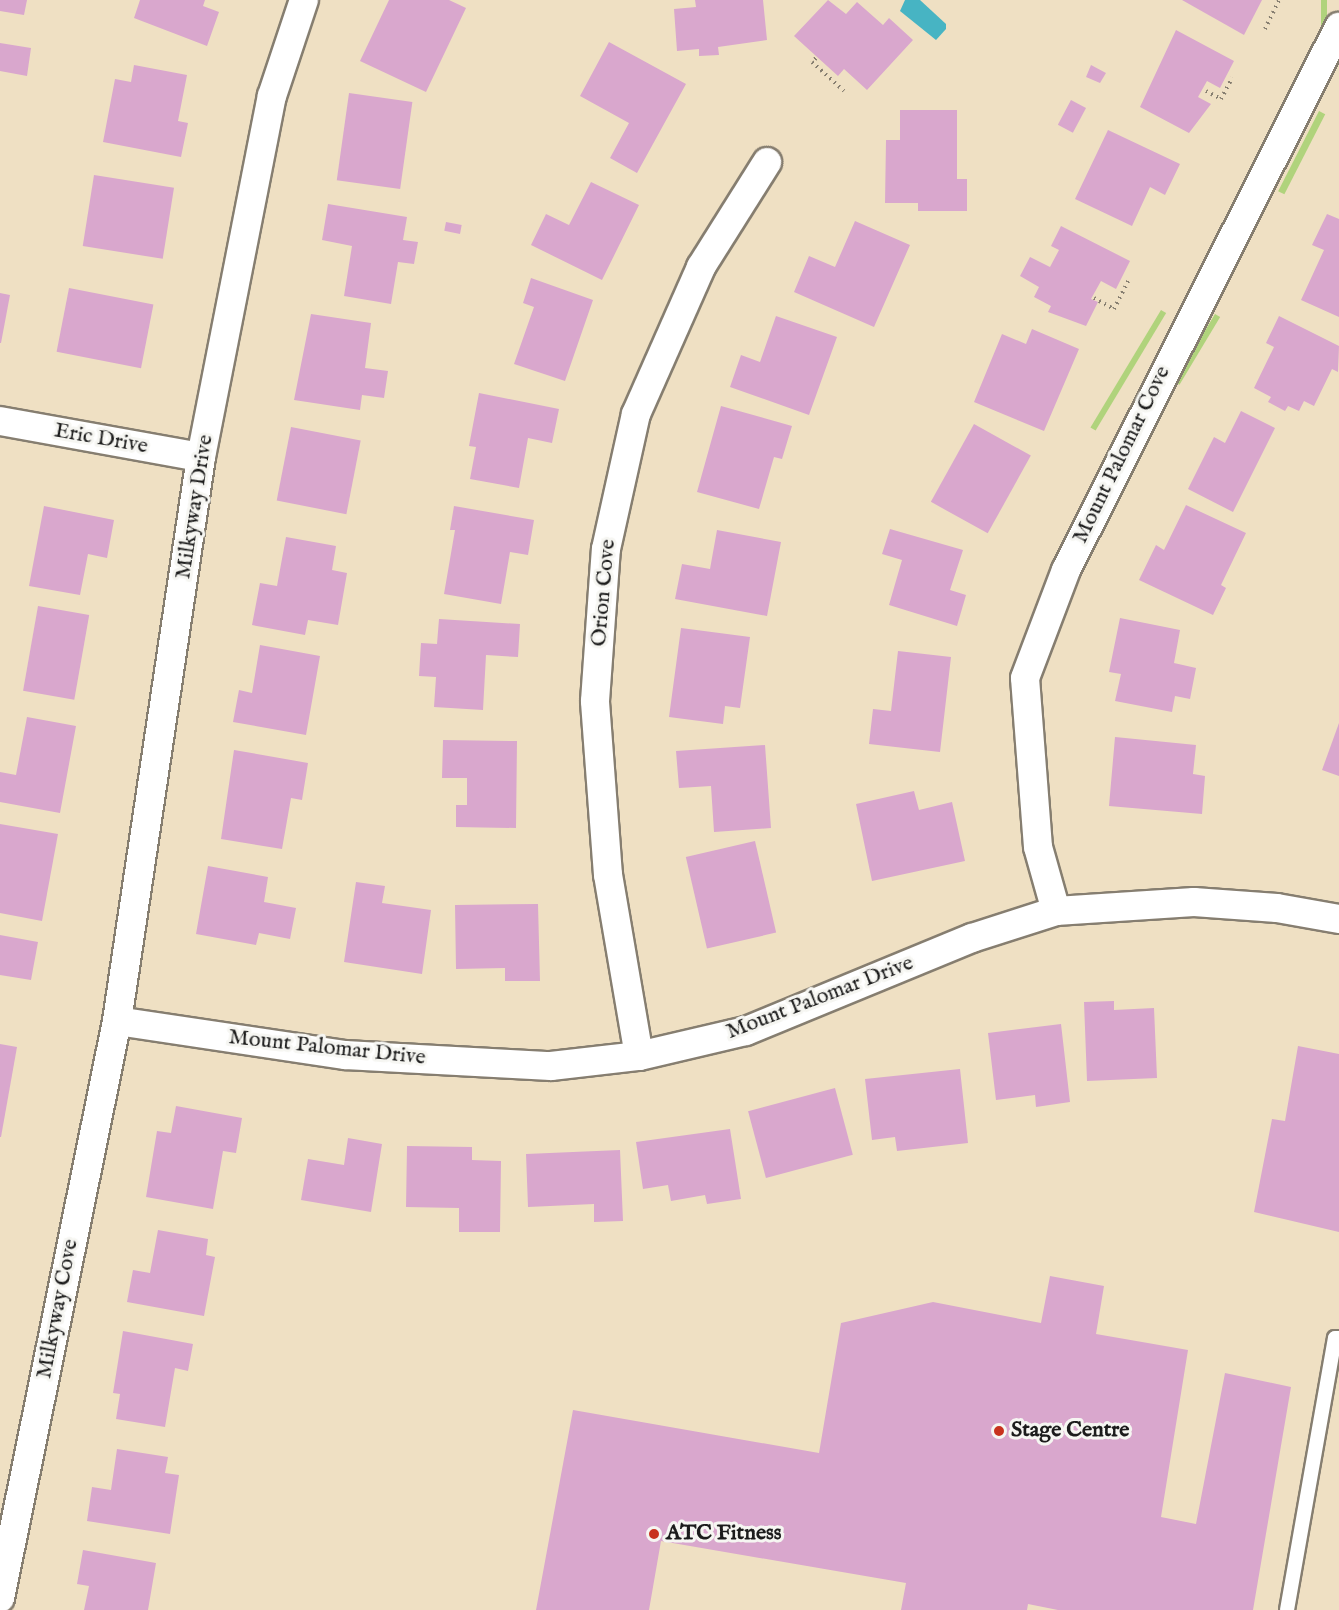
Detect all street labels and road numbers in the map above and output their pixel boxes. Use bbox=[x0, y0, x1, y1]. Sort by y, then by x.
street label: Mount Palomar Cove bbox=[1068, 362, 1176, 548]
street label: Eric Drive bbox=[52, 418, 150, 460]
street label: Milkyway Drive bbox=[171, 433, 219, 581]
street label: Orion Cove bbox=[586, 538, 622, 648]
street label: Mount Palomar Drive bbox=[723, 950, 917, 1046]
street label: Mount Palomar Drive bbox=[227, 1025, 427, 1071]
street label: Milkyway Cove bbox=[32, 1237, 84, 1381]

